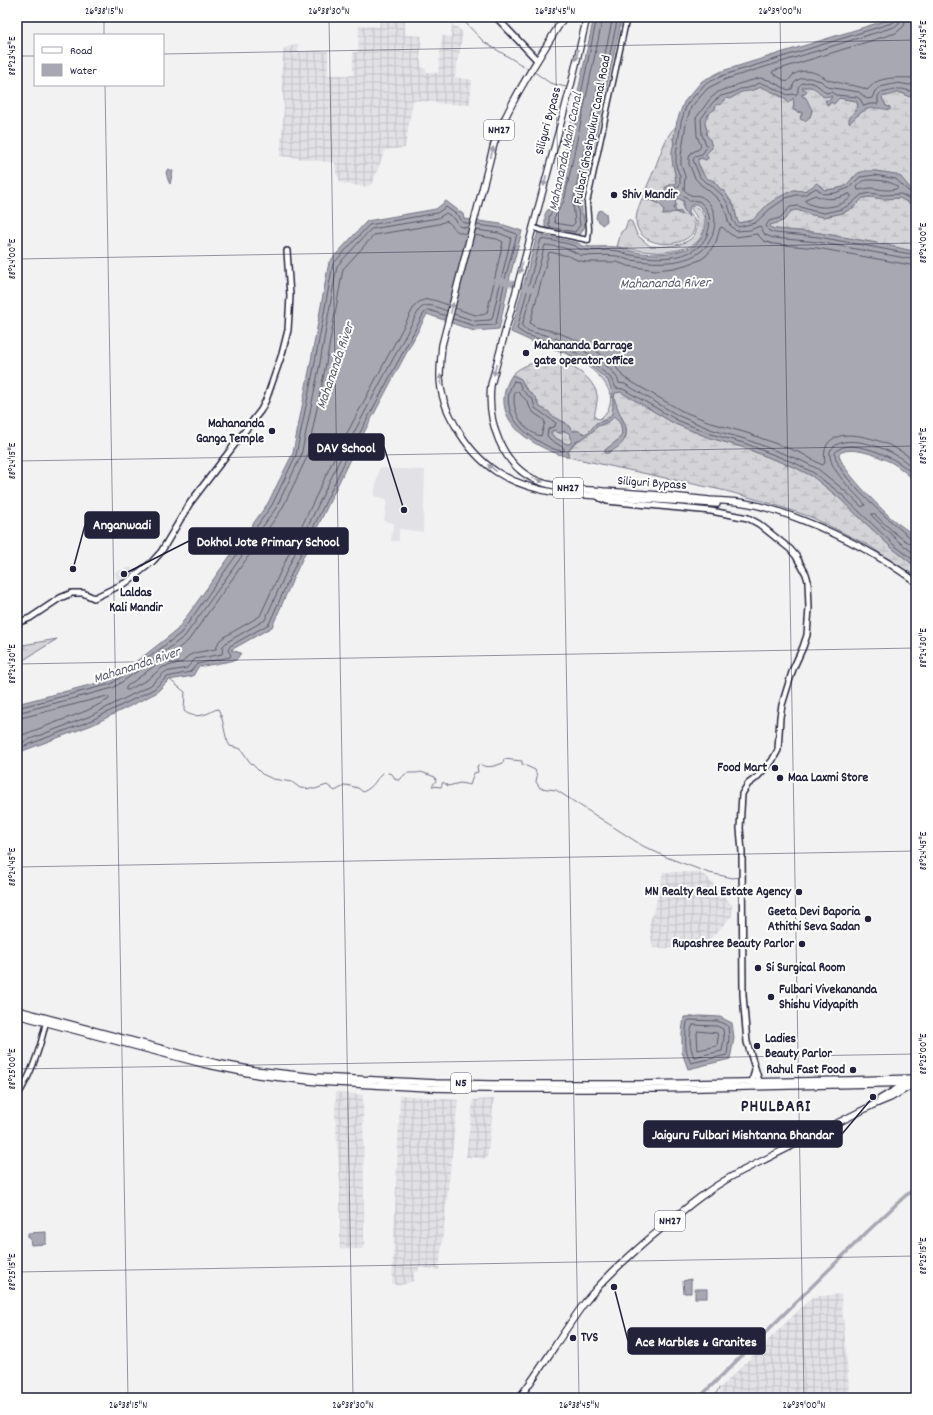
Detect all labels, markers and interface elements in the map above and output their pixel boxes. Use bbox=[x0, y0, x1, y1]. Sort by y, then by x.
text: 26°38'15"N bbox=[85, 5, 123, 19]
text: 26°38'30"N bbox=[308, 5, 350, 19]
text: 26°38'45"N bbox=[535, 5, 575, 19]
text: 26°39'00"N bbox=[759, 5, 801, 19]
text: 88°23'45"E bbox=[917, 20, 931, 59]
legend bbox=[34, 34, 164, 86]
text: 88°23'45"E bbox=[6, 36, 20, 75]
text: Road bbox=[70, 43, 92, 60]
one-way arrow bbox=[574, 49, 580, 61]
street label: Fulbari Ghoshpukur Canal Road bbox=[569, 54, 617, 206]
text: Water bbox=[70, 63, 97, 80]
street label: Siliguri Bypass bbox=[531, 85, 567, 157]
water label: Mahananda Main Canal bbox=[544, 89, 589, 213]
road number: NH27 bbox=[484, 120, 514, 140]
one-way arrow bbox=[489, 146, 495, 158]
one-way arrow bbox=[541, 175, 547, 187]
place label: Shiv Mandir bbox=[622, 186, 679, 205]
marker: Shiv Mandir bbox=[609, 190, 619, 200]
text: 88°24'00"E bbox=[917, 222, 931, 263]
text: 88°24'00"E bbox=[6, 238, 20, 279]
one-way arrow bbox=[518, 262, 524, 274]
water label: Mahananda River bbox=[620, 273, 712, 295]
one-way arrow bbox=[449, 301, 455, 314]
water label: Mahananda River bbox=[312, 318, 361, 412]
place label: Mahananda Barrage gate operator office bbox=[534, 337, 634, 371]
marker: Mahananda Barrage gate operator office bbox=[521, 348, 531, 358]
one-way arrow bbox=[492, 364, 498, 376]
one-way arrow bbox=[438, 374, 444, 386]
place label: Mahananda Ganga Temple bbox=[196, 415, 265, 449]
marker: Mahananda Ganga Temple bbox=[267, 426, 277, 436]
text: 88°24'15"E bbox=[917, 427, 931, 464]
callout: DAV School bbox=[309, 434, 384, 460]
text: DAV School bbox=[317, 439, 376, 459]
text: 88°24'15"E bbox=[6, 442, 20, 479]
one-way arrow bbox=[486, 464, 497, 473]
street label: Siliguri Bypass bbox=[617, 472, 687, 496]
one-way arrow bbox=[532, 478, 544, 484]
road number: NH27 bbox=[553, 478, 583, 498]
callout: Anganwadi bbox=[85, 512, 159, 538]
text: Anganwadi bbox=[93, 516, 151, 536]
callout: Dokhol Jote Primary School bbox=[189, 528, 348, 554]
text: Dokhol Jote Primary School bbox=[197, 533, 340, 553]
marker: Laldas Kali Mandir bbox=[131, 574, 141, 584]
place label: Laldas Kali Mandir bbox=[109, 584, 164, 618]
text: 88°24'30"E bbox=[917, 628, 931, 668]
water label: Mahananda River bbox=[91, 642, 185, 689]
text: 88°24'30"E bbox=[6, 644, 20, 684]
place label: Food Mart bbox=[717, 759, 767, 778]
marker: Food Mart bbox=[770, 763, 780, 773]
place label: Maa Laxmi Store bbox=[788, 769, 868, 788]
marker: Maa Laxmi Store bbox=[775, 773, 785, 783]
text: 88°24'45"E bbox=[917, 831, 931, 870]
text: 88°24'45"E bbox=[6, 847, 20, 886]
place label: MN Realty Real Estate Agency bbox=[645, 883, 792, 902]
marker: MN Realty Real Estate Agency bbox=[794, 887, 804, 897]
place label: Geeta Devi Baporia Athithi Seva Sadan bbox=[768, 903, 861, 937]
marker: Geeta Devi Baporia Athithi Seva Sadan bbox=[863, 914, 873, 924]
place label: Rupashree Beauty Parlor bbox=[672, 935, 795, 954]
marker: Rupashree Beauty Parlor bbox=[797, 939, 807, 949]
place label: Si Surgical Room bbox=[766, 959, 846, 978]
marker: Si Surgical Room bbox=[753, 963, 763, 973]
place label: Fulbari Vivekananda Shishu Vidyapith bbox=[779, 981, 878, 1015]
marker: Fulbari Vivekananda Shishu Vidyapith bbox=[766, 992, 776, 1002]
place label: Ladies Beauty Parlor bbox=[765, 1030, 833, 1064]
text: 88°25'00"E bbox=[917, 1033, 931, 1075]
marker: Ladies Beauty Parlor bbox=[752, 1041, 762, 1051]
text: 88°25'00"E bbox=[6, 1048, 20, 1090]
place label: Rahul Fast Food bbox=[766, 1061, 845, 1080]
marker: Rahul Fast Food bbox=[848, 1065, 858, 1075]
road number: N5 bbox=[451, 1073, 471, 1093]
district label: PHULBARI bbox=[741, 1096, 811, 1120]
callout: Jaiguru Fulbari Mishtanna Bhandar bbox=[644, 1121, 842, 1147]
text: Jaiguru Fulbari Mishtanna Bhandar bbox=[652, 1126, 835, 1146]
road number: NH27 bbox=[655, 1211, 685, 1231]
text: 88°25'15"E bbox=[917, 1237, 931, 1275]
text: 88°25'15"E bbox=[6, 1253, 20, 1291]
callout: Ace Marbles & Granites bbox=[628, 1328, 765, 1354]
place label: TVS bbox=[581, 1329, 598, 1348]
marker: TVS bbox=[568, 1333, 578, 1343]
text: Ace Marbles & Granites bbox=[635, 1333, 757, 1353]
text: 26°38'15"N bbox=[109, 1399, 147, 1413]
text: 26°38'30"N bbox=[332, 1399, 374, 1413]
text: 26°38'45"N bbox=[559, 1399, 599, 1413]
text: 26°39'00"N bbox=[783, 1399, 825, 1413]

